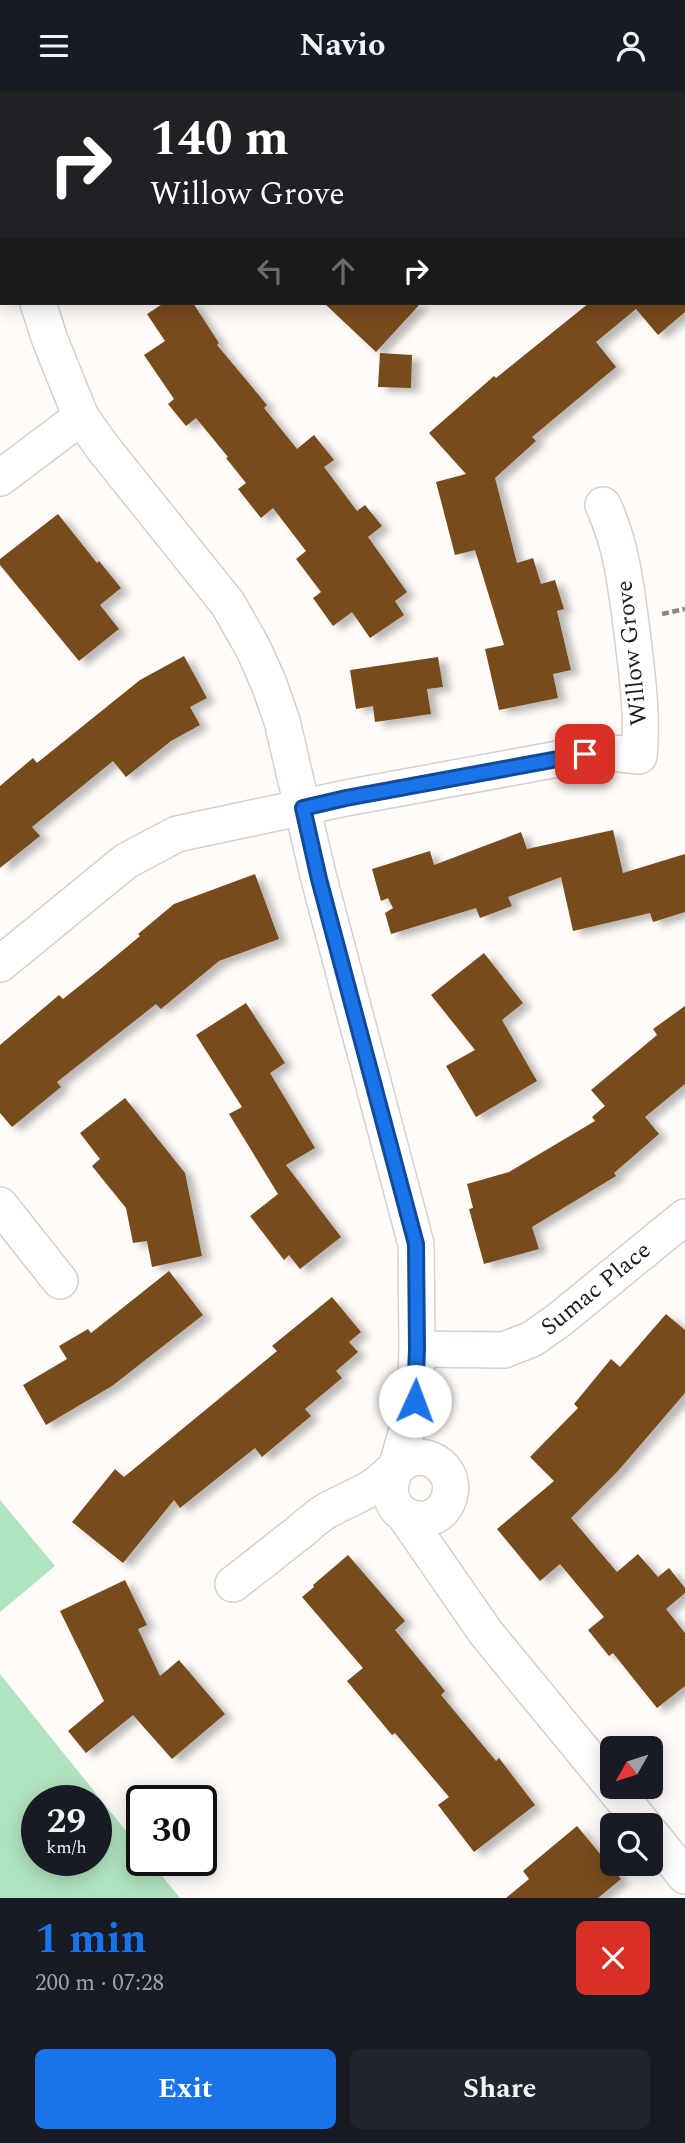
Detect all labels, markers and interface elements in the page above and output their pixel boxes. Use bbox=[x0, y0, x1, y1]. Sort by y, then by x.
text: Navio bbox=[299, 21, 386, 70]
icon: menu bbox=[35, 27, 73, 65]
icon: person bbox=[612, 27, 650, 65]
text: 140 m bbox=[150, 102, 289, 177]
icon: right bbox=[35, 119, 126, 210]
text: Willow Grove bbox=[150, 170, 345, 219]
icon: left bbox=[251, 252, 289, 290]
icon: ahead bbox=[324, 252, 362, 290]
icon: right bbox=[397, 252, 435, 290]
street label: Willow Grove bbox=[606, 579, 658, 727]
pin bbox=[555, 724, 615, 784]
icon: arrive bbox=[566, 735, 604, 773]
street label: Sumac Place bbox=[533, 1233, 659, 1345]
position arrow bbox=[378, 1364, 452, 1438]
north arrow bbox=[600, 1736, 663, 1799]
map controls bbox=[600, 1736, 663, 1876]
speed limit sign: 30 bbox=[126, 1785, 217, 1876]
text: 29 bbox=[47, 1795, 86, 1848]
button: search bbox=[600, 1813, 663, 1876]
text: km/h bbox=[46, 1834, 87, 1861]
text: 1 min bbox=[35, 1908, 147, 1971]
button: close bbox=[576, 1921, 650, 1995]
text: 200 m · 07:28 bbox=[35, 1966, 164, 2001]
button: Exit bbox=[35, 2049, 336, 2129]
button: Share bbox=[350, 2049, 650, 2129]

